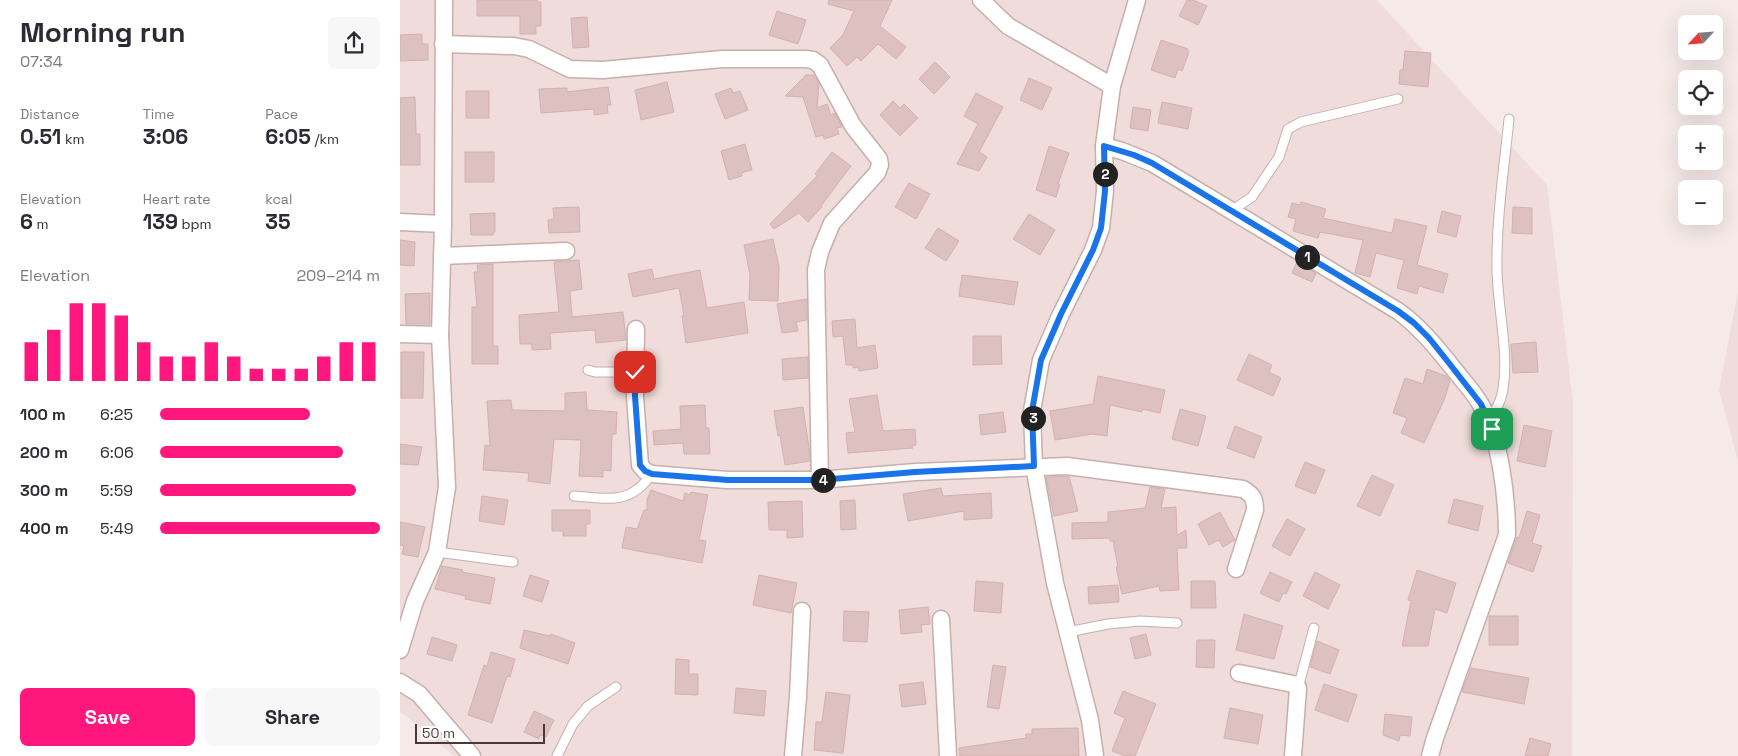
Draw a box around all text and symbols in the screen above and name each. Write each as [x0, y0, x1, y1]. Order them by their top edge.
text: Morning run [20, 14, 185, 50]
north arrow [1678, 15, 1722, 60]
map controls [1678, 15, 1723, 225]
button: share [328, 17, 380, 69]
text: 07:34 [20, 51, 63, 72]
button: locate [1678, 70, 1723, 115]
text: Distance [20, 105, 80, 123]
text: Time [143, 105, 175, 123]
text: Pace [265, 105, 298, 123]
text: 0.51 [20, 123, 61, 150]
text: 3:06 [143, 123, 188, 150]
text: 6:05 [265, 123, 311, 150]
button: + [1678, 125, 1723, 170]
text: km [61, 130, 85, 148]
text: /km [311, 130, 339, 148]
pin: 2 [1092, 162, 1118, 186]
text: 2 [1101, 165, 1110, 183]
button: − [1678, 180, 1723, 225]
text: Elevation [20, 190, 81, 208]
text: Heart rate [143, 190, 211, 208]
text: kcal [265, 190, 292, 208]
text: 6 [20, 208, 33, 235]
text: 139 [143, 208, 178, 235]
text: 35 [265, 208, 291, 235]
text: m [33, 215, 49, 233]
text: bpm [178, 215, 212, 233]
pin: 1 [1294, 244, 1320, 270]
text: 1 [1304, 248, 1311, 266]
text: Elevation [20, 265, 90, 286]
text: 209–214 m [296, 265, 380, 286]
pin [614, 351, 656, 393]
icon: check [621, 358, 649, 386]
text: 100 m [20, 404, 66, 425]
text: 6:25 [100, 404, 133, 425]
pin: 3 [1020, 406, 1046, 430]
pin [1471, 408, 1513, 450]
text: 3 [1029, 409, 1038, 427]
icon: arrive [1478, 415, 1506, 443]
text: 200 m [20, 442, 68, 463]
text: 6:06 [100, 442, 134, 463]
pin: 4 [810, 468, 836, 492]
text: 4 [819, 471, 828, 489]
text: 300 m [20, 480, 68, 501]
text: 5:59 [100, 480, 133, 501]
text: 400 m [20, 518, 69, 539]
text: 5:49 [100, 518, 133, 539]
button: Save [20, 688, 195, 746]
button: Share [205, 688, 380, 746]
scale bar [415, 721, 545, 744]
text: 50 m [422, 724, 455, 742]

